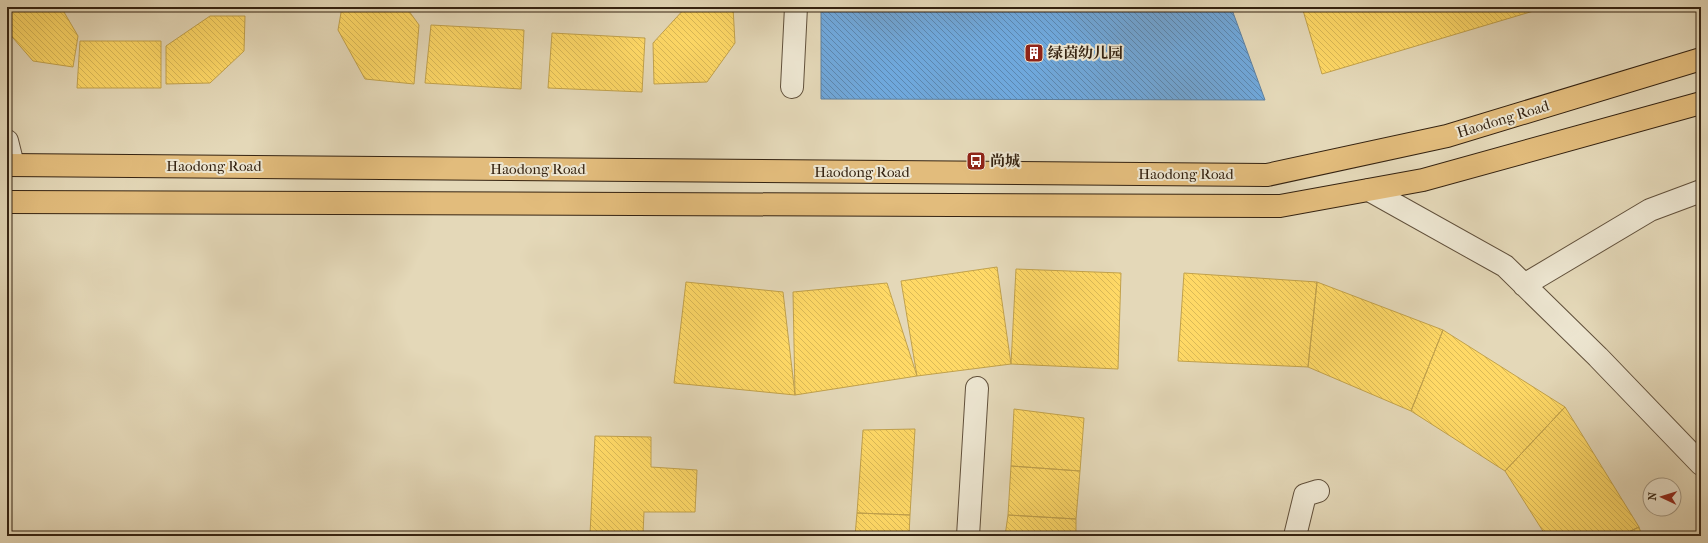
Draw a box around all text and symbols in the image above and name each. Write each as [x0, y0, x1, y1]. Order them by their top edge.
building icon: 绿茵幼儿园 [1023, 42, 1045, 64]
place label: 绿茵幼儿园 [1048, 44, 1123, 62]
street label: Haodong Road [1455, 96, 1552, 142]
bus stop icon: 尚城 [965, 150, 987, 172]
place label: 尚城 [990, 152, 1020, 170]
street label: Haodong Road [166, 157, 263, 175]
street label: Haodong Road [490, 160, 587, 178]
street label: Haodong Road [814, 163, 911, 181]
street label: Haodong Road [1138, 165, 1235, 183]
north arrow [1642, 477, 1682, 517]
text: N [1646, 491, 1659, 501]

